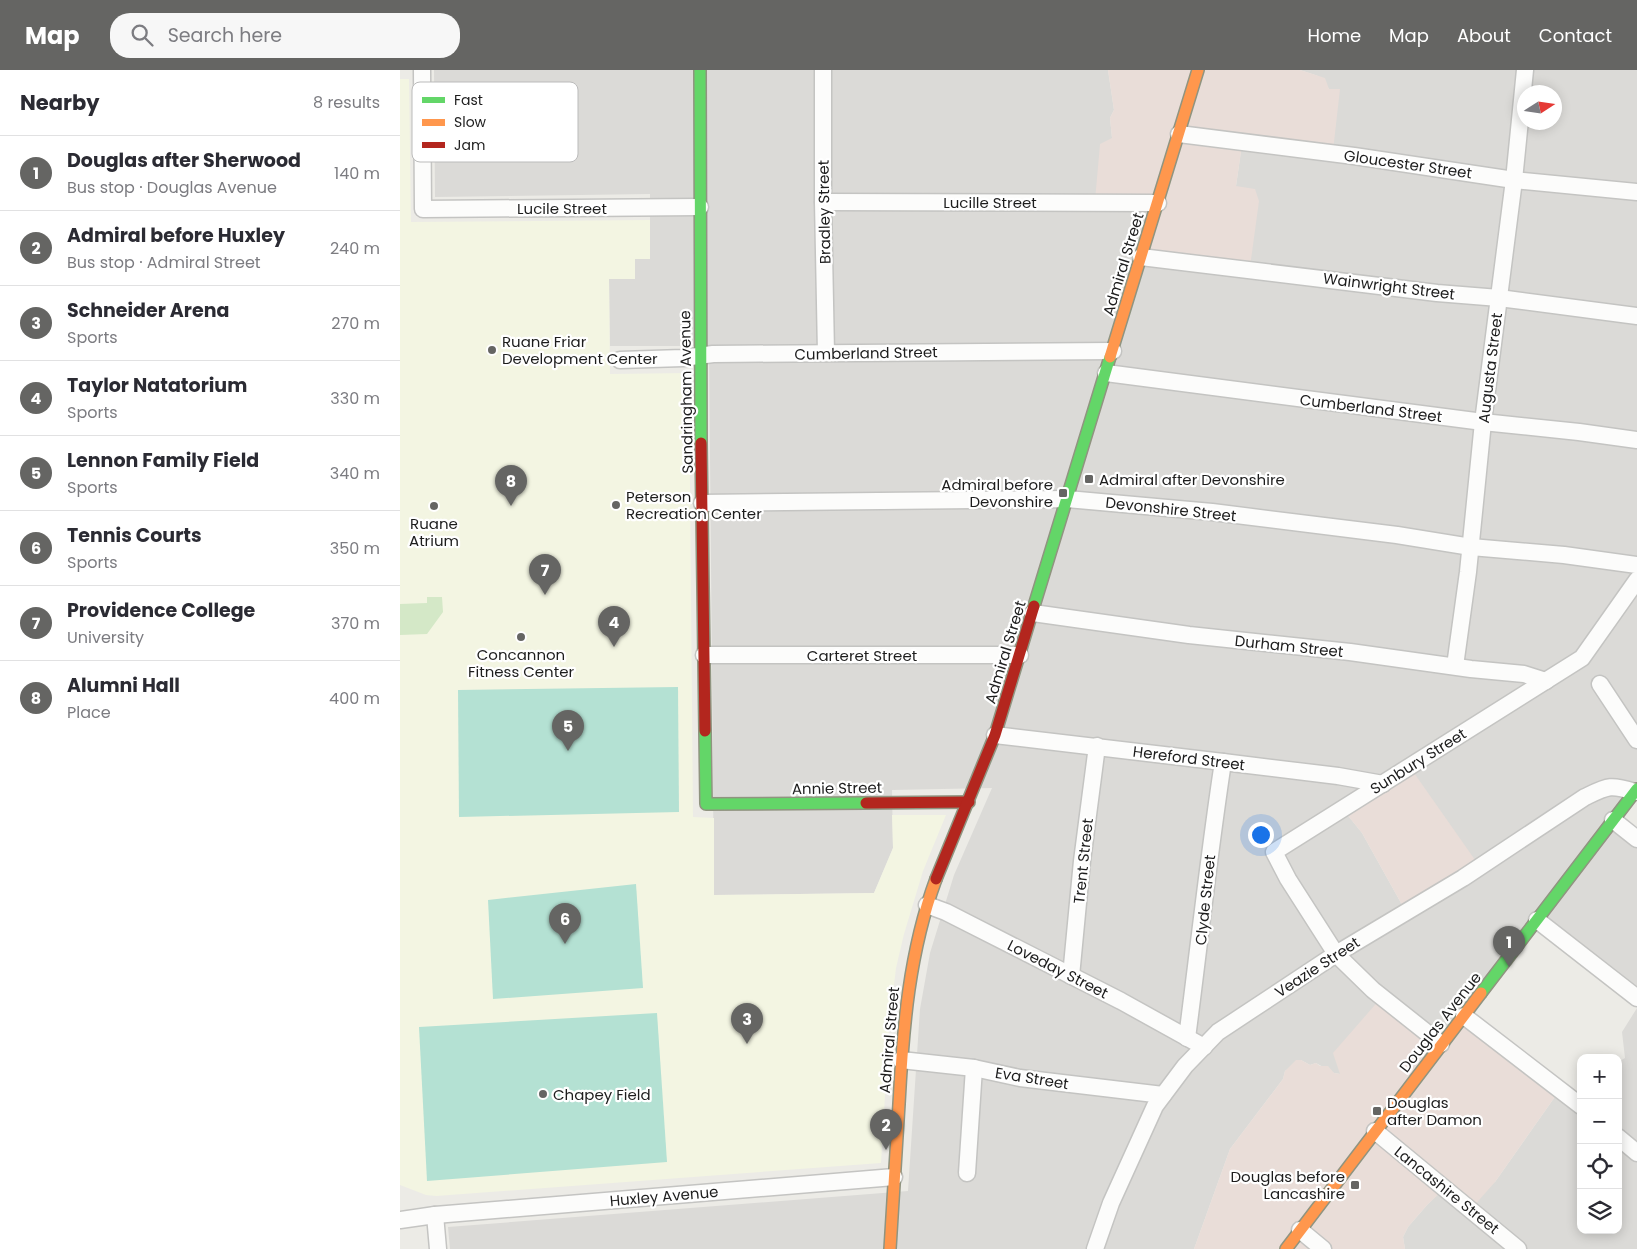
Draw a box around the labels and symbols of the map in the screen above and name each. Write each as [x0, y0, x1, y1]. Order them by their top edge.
legend [412, 82, 578, 162]
north arrow [1517, 85, 1562, 130]
text: Fast [454, 90, 483, 110]
text: Slow [454, 112, 487, 132]
text: Jam [454, 135, 485, 155]
street label: Gloucester Street [1343, 145, 1473, 183]
street label: Bradley Street [813, 160, 835, 264]
street label: Lucille Street [943, 192, 1037, 213]
street label: Lucile Street [517, 198, 607, 219]
street label: Admiral Street [1097, 210, 1149, 318]
street label: Wainwright Street [1322, 267, 1456, 305]
street label: Sandringham Avenue [674, 310, 698, 474]
street label: Augusta Street [1473, 312, 1507, 424]
place label: Ruane Friar Development Center [502, 331, 658, 369]
street label: Cumberland Street [794, 341, 938, 365]
marker: Ruane Friar Development Center [486, 344, 498, 356]
street label: Cumberland Street [1299, 389, 1443, 427]
pin: 8 [495, 465, 527, 506]
place label: Admiral after Devonshire [1099, 469, 1285, 490]
marker: Admiral after Devonshire [1083, 473, 1095, 485]
place label: Admiral before Devonshire [941, 474, 1053, 512]
place label: Peterson Recreation Center [626, 486, 762, 524]
marker: Admiral before Devonshire [1057, 487, 1069, 499]
street label: Devonshire Street [1105, 492, 1237, 526]
marker: Peterson Recreation Center [610, 499, 622, 511]
marker: Ruane Atrium [428, 500, 440, 512]
place label: Ruane Atrium [409, 513, 459, 551]
pin: 7 [529, 554, 561, 595]
street label: Admiral Street [979, 598, 1031, 706]
pin: 4 [598, 606, 630, 647]
street label: Durham Street [1234, 630, 1344, 662]
marker: Concannon Fitness Center [515, 631, 527, 643]
place label: Concannon Fitness Center [468, 644, 574, 682]
street label: Carteret Street [807, 645, 917, 666]
pin: 5 [552, 710, 584, 751]
street label: Sunbury Street [1366, 723, 1470, 799]
street label: Hereford Street [1132, 741, 1246, 775]
street label: Annie Street [792, 777, 882, 799]
street label: Trent Street [1068, 817, 1098, 905]
your location [1248, 822, 1274, 848]
street label: Clyde Street [1190, 854, 1220, 946]
pin: 6 [549, 903, 581, 944]
pin: 1 [1493, 926, 1525, 967]
street label: Veazie Street [1270, 932, 1364, 1002]
street label: Loveday Street [1004, 935, 1112, 1003]
street label: Douglas Avenue [1394, 967, 1486, 1077]
street label: Admiral Street [874, 986, 904, 1094]
pin: 3 [731, 1003, 763, 1044]
street label: Eva Street [994, 1062, 1070, 1094]
place label: Chapey Field [553, 1084, 651, 1105]
marker: Chapey Field [537, 1088, 549, 1100]
place label: Douglas after Damon [1387, 1092, 1482, 1130]
marker: Douglas after Damon [1371, 1105, 1383, 1117]
pin: 2 [870, 1109, 902, 1150]
street label: Lancashire Street [1390, 1141, 1504, 1239]
place label: Douglas before Lancashire [1231, 1166, 1345, 1204]
marker: Douglas before Lancashire [1349, 1179, 1361, 1191]
street label: Huxley Avenue [609, 1181, 719, 1211]

